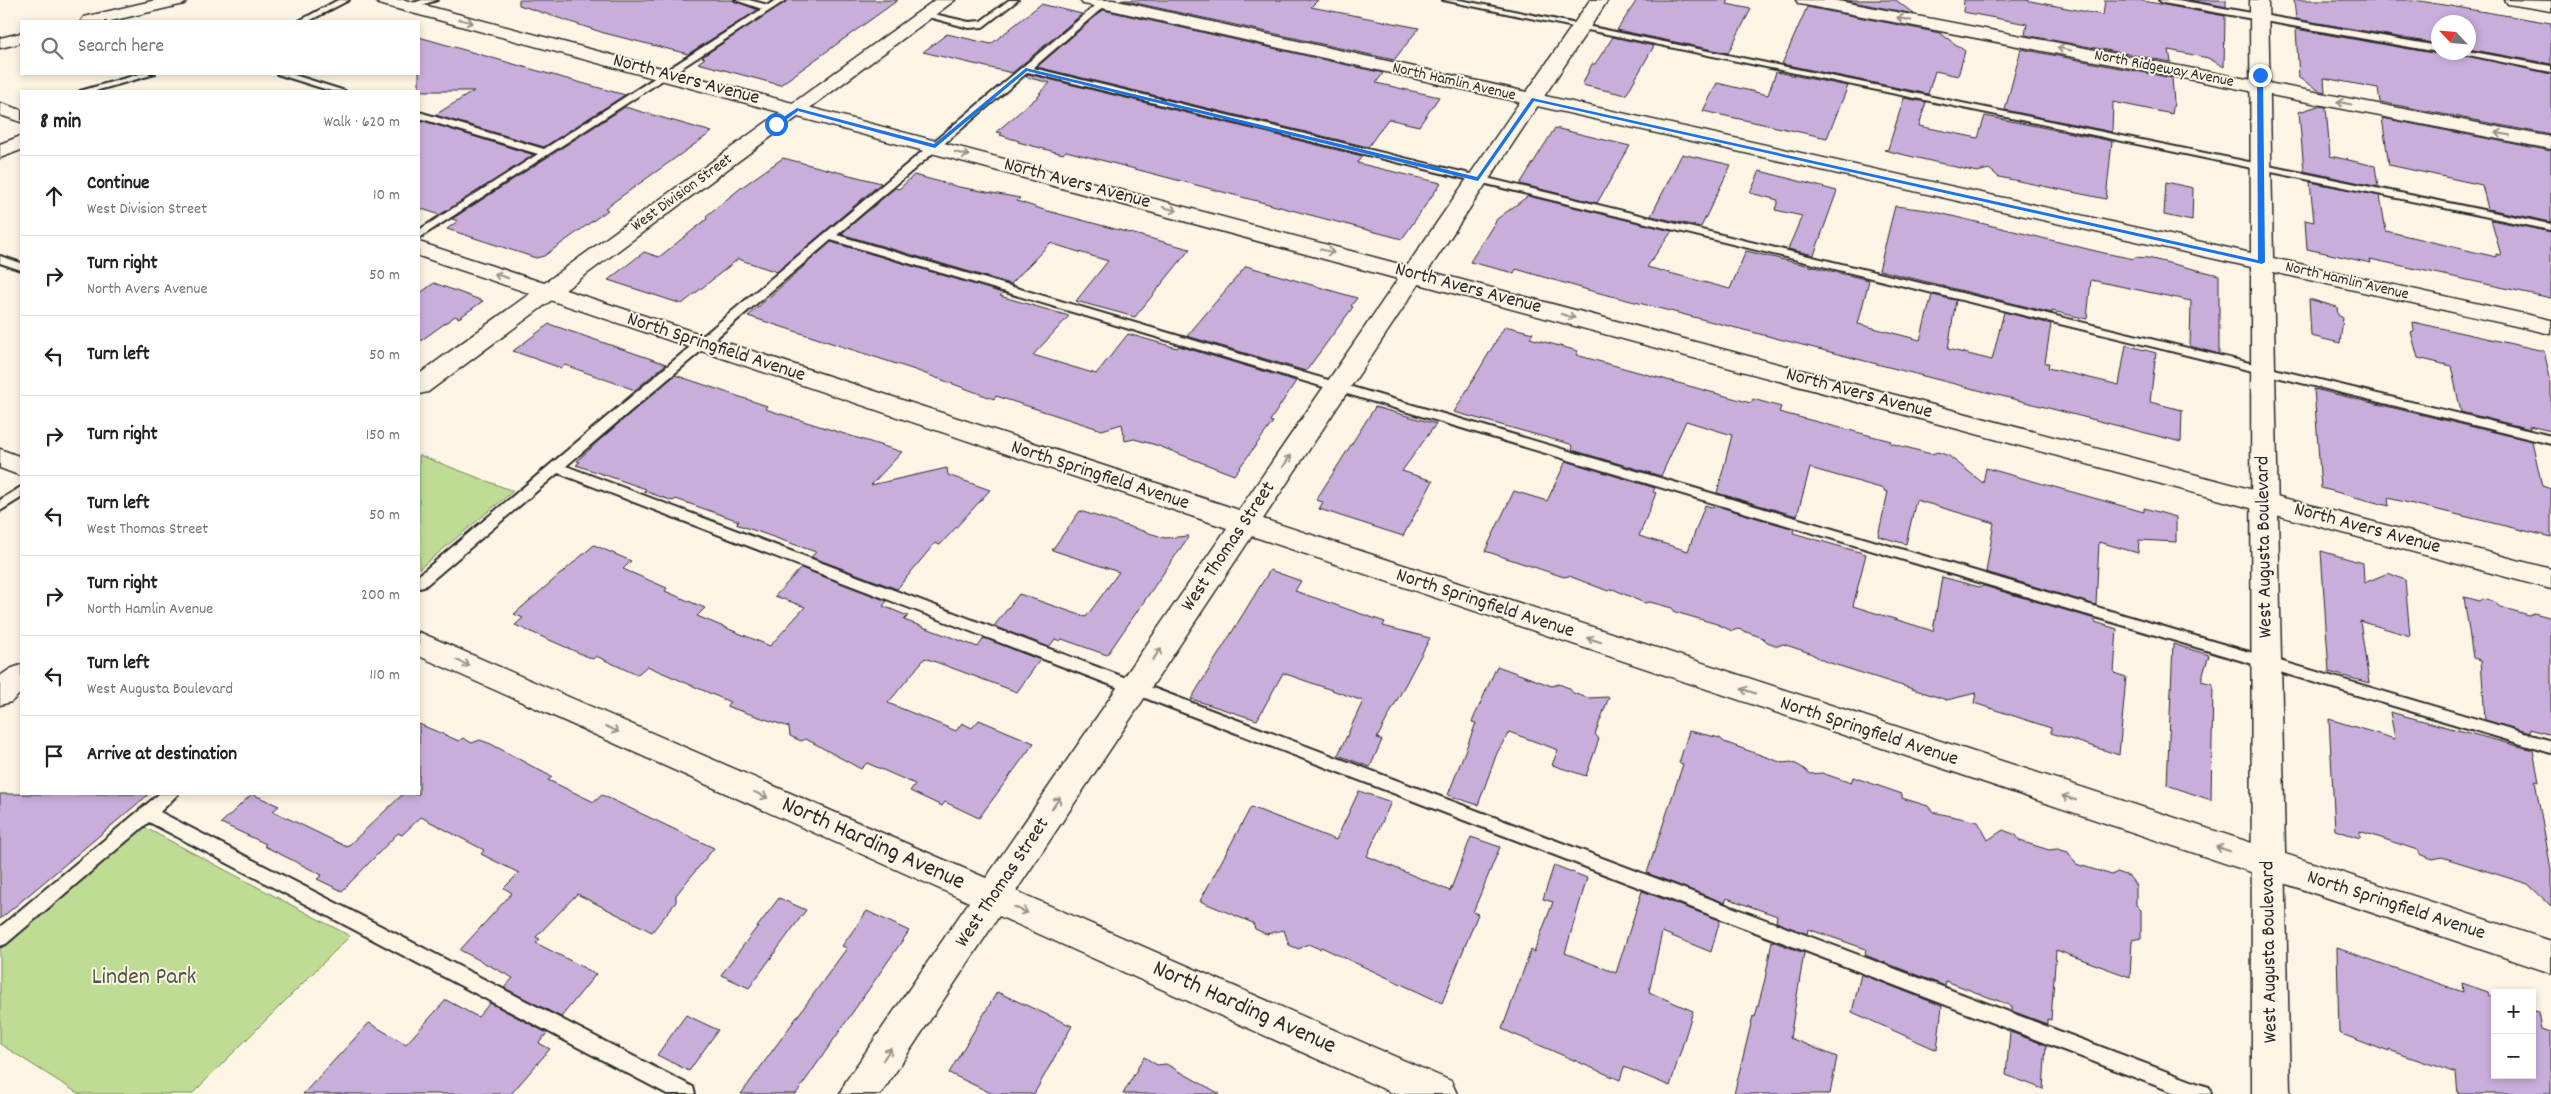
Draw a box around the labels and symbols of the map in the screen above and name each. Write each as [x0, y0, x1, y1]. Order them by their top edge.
one-way arrow [1896, 13, 1912, 23]
north arrow [2431, 15, 2476, 60]
one-way arrow [457, 17, 473, 27]
one-way arrow [2056, 44, 2072, 54]
street label: North Ridgeway Avenue [2092, 44, 2236, 94]
street label: North Avers Avenue [610, 47, 763, 113]
street label: North Hamlin Avenue [1390, 57, 1518, 107]
route end [2249, 64, 2272, 87]
one-way arrow [2336, 98, 2352, 107]
route start [765, 113, 788, 136]
one-way arrow [2496, 128, 2512, 138]
street label: West Division Street [627, 148, 737, 238]
one-way arrow [954, 149, 970, 159]
street label: North Avers Avenue [1001, 151, 1154, 217]
one-way arrow [1161, 205, 1177, 214]
one-way arrow [1318, 247, 1334, 256]
street label: North Avers Avenue [1392, 256, 1545, 322]
street label: North Hamlin Avenue [2283, 256, 2411, 306]
one-way arrow [494, 271, 510, 281]
street label: North Springfield Avenue [623, 306, 809, 390]
one-way arrow [1560, 311, 1576, 321]
street label: North Avers Avenue [1783, 361, 1936, 427]
street label: North Springfield Avenue [1007, 434, 1193, 518]
one-way arrow [1282, 455, 1292, 469]
street label: West Augusta Boulevard [2249, 456, 2281, 638]
street label: West Thomas Street [1175, 476, 1283, 618]
street label: North Avers Avenue [2291, 496, 2444, 562]
street label: North Springfield Avenue [1392, 562, 1578, 646]
one-way arrow [1587, 635, 1602, 644]
one-way arrow [1152, 647, 1162, 661]
one-way arrow [455, 659, 470, 669]
one-way arrow [1741, 686, 1757, 696]
street label: North Springfield Avenue [1776, 690, 1962, 774]
one-way arrow [604, 724, 619, 734]
street label: North Harding Avenue [776, 788, 970, 900]
one-way arrow [753, 790, 768, 800]
one-way arrow [2061, 793, 2077, 802]
one-way arrow [1051, 796, 1061, 810]
street label: West Thomas Street [949, 812, 1057, 954]
one-way arrow [2215, 844, 2231, 854]
street label: West Augusta Boulevard [2254, 861, 2286, 1043]
street label: North Springfield Avenue [2303, 864, 2489, 948]
one-way arrow [1013, 905, 1028, 915]
street label: North Harding Avenue [1147, 952, 1341, 1064]
park label: Linden Park [92, 961, 196, 995]
one-way arrow [882, 1047, 892, 1061]

